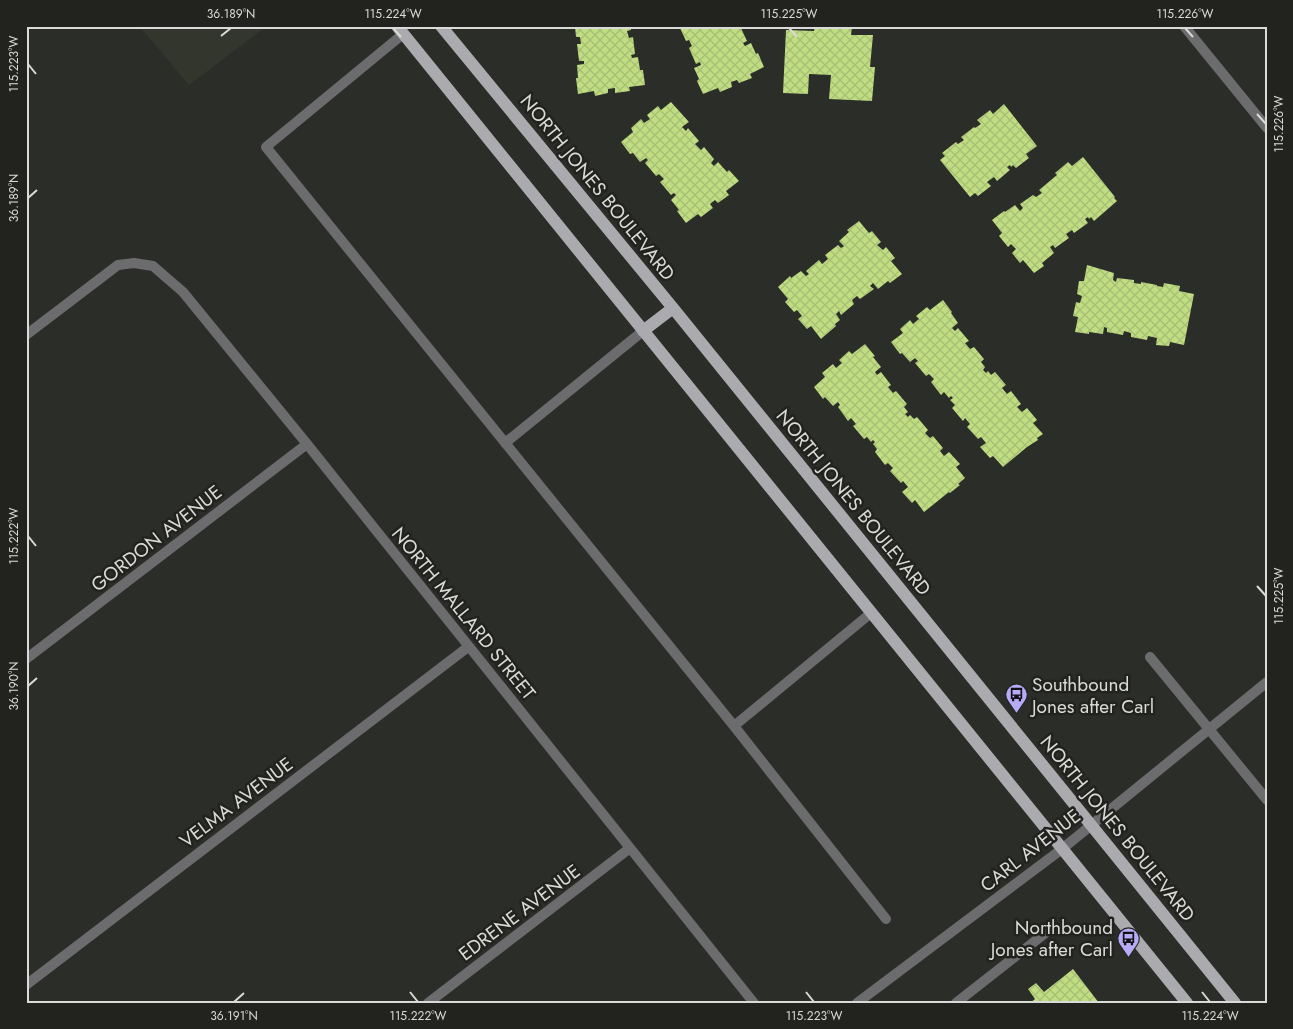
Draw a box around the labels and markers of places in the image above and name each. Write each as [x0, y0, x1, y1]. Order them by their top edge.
place label: Southbound Jones after Carl [1029, 671, 1154, 720]
bus stop icon: Southbound Jones after Carl [1004, 683, 1028, 714]
place label: Northbound Jones after Carl [988, 914, 1113, 963]
bus stop icon: Northbound Jones after Carl [1117, 926, 1141, 957]

